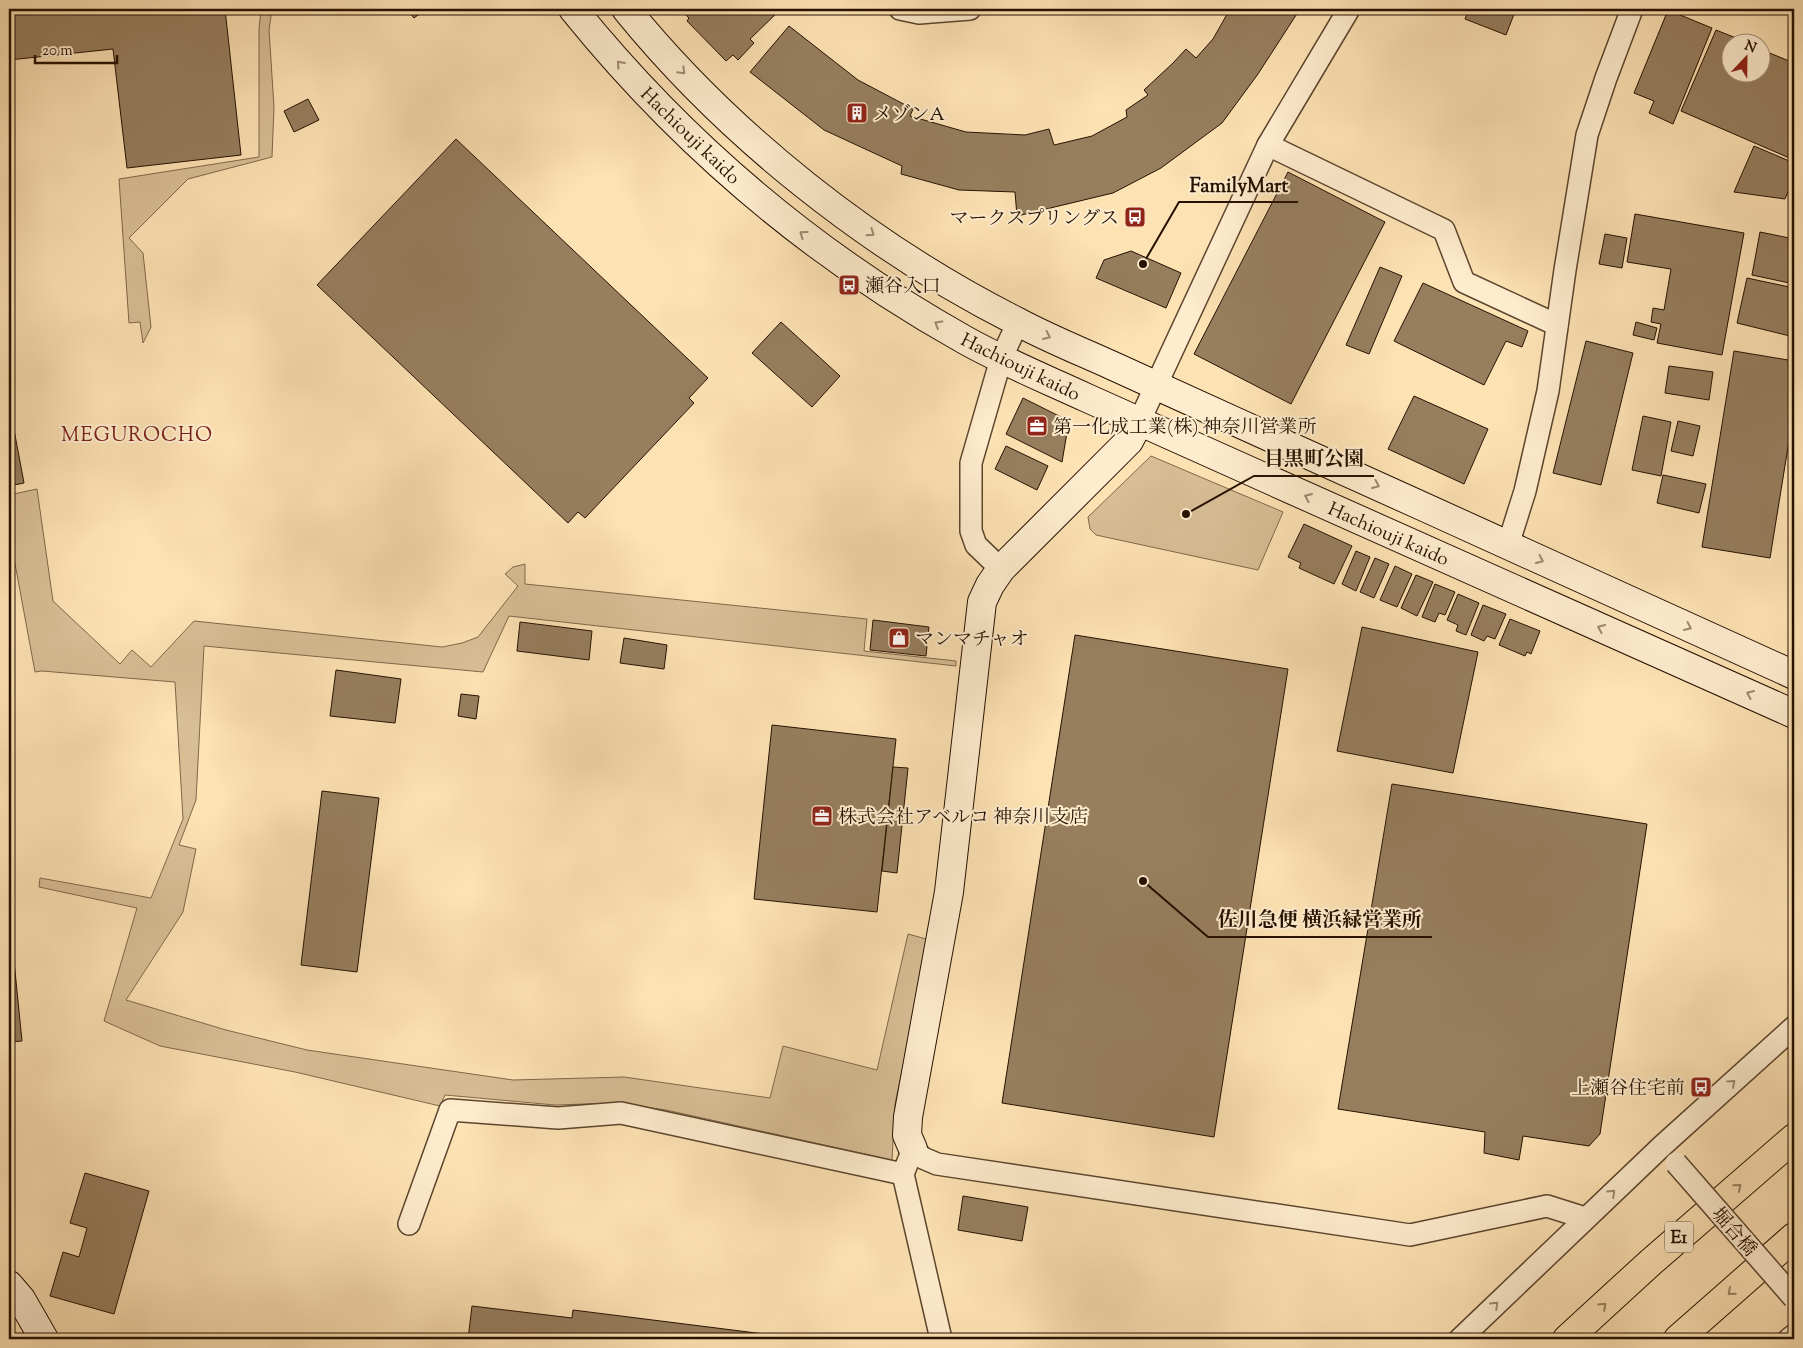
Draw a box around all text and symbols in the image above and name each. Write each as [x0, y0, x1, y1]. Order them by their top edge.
scale bar [35, 32, 118, 64]
north arrow [1720, 32, 1770, 82]
text: N [1741, 36, 1759, 59]
text: 20 m [42, 41, 73, 62]
one-way arrow [617, 61, 626, 70]
one-way arrow [676, 65, 685, 74]
street label: Hachiouji kaido [633, 82, 745, 192]
building icon: メゾンA [845, 101, 869, 125]
place label: メゾンA [873, 102, 945, 129]
callout: FamilyMart [1179, 167, 1298, 202]
text: FamilyMart [1190, 173, 1289, 202]
bus stop icon: マークスプリングス [1123, 205, 1147, 229]
place label: マークスプリングス [950, 206, 1119, 233]
one-way arrow [865, 227, 875, 236]
one-way arrow [800, 232, 809, 240]
bus stop icon: 瀬谷入口 [837, 273, 861, 297]
place label: 瀬谷入口 [865, 274, 941, 301]
one-way arrow [935, 320, 944, 330]
street label: Hachiouji kaido [956, 328, 1084, 409]
one-way arrow [1042, 329, 1051, 340]
office icon: 第一化成工業(株) 神奈川営業所 [1025, 414, 1049, 438]
place label: 第一化成工業(株) 神奈川営業所 [1053, 415, 1316, 442]
district label: MEGUROCHO [61, 422, 213, 451]
callout: 目黒町公園 [1254, 441, 1374, 476]
text: 目黒町公園 [1264, 446, 1364, 475]
one-way arrow [1371, 479, 1380, 490]
one-way arrow [1304, 492, 1313, 503]
street label: Hachiouji kaido [1323, 497, 1453, 574]
one-way arrow [1535, 553, 1544, 564]
one-way arrow [1683, 620, 1692, 631]
one-way arrow [1597, 624, 1606, 634]
shop icon: マンマチャオ [887, 626, 911, 650]
place label: マンマチャオ [915, 627, 1028, 654]
one-way arrow [1746, 690, 1755, 700]
office icon: 株式会社アベルコ 神奈川支店 [810, 804, 834, 828]
place label: 株式会社アベルコ 神奈川支店 [838, 805, 1088, 832]
callout: 佐川急便 横浜緑営業所 [1208, 902, 1432, 937]
text: 佐川急便 横浜緑営業所 [1218, 907, 1422, 936]
bus stop icon: 上瀬谷住宅前 [1689, 1075, 1713, 1099]
place label: 上瀬谷住宅前 [1571, 1076, 1685, 1103]
one-way arrow [1726, 1080, 1735, 1089]
one-way arrow [1732, 1184, 1741, 1193]
one-way arrow [1607, 1190, 1616, 1199]
street label: 堀合橋 [1704, 1202, 1762, 1263]
road number: E1 [1665, 1222, 1693, 1252]
one-way arrow [1728, 1286, 1737, 1294]
one-way arrow [1489, 1302, 1498, 1311]
one-way arrow [1597, 1303, 1606, 1312]

